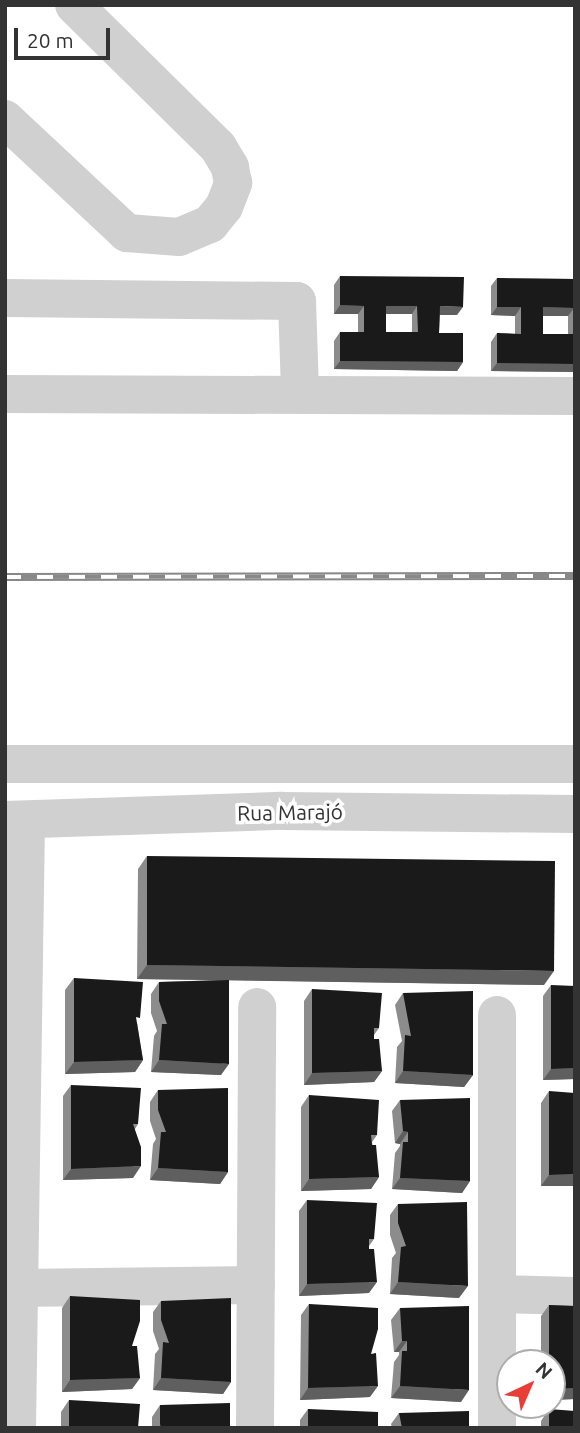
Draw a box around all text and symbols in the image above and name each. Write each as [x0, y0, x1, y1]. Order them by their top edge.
scale bar [18, 14, 114, 58]
text: 20 m [27, 28, 74, 52]
street label: Rua Marajó [237, 798, 343, 826]
north arrow [496, 1349, 566, 1419]
text: N [531, 1357, 557, 1383]

